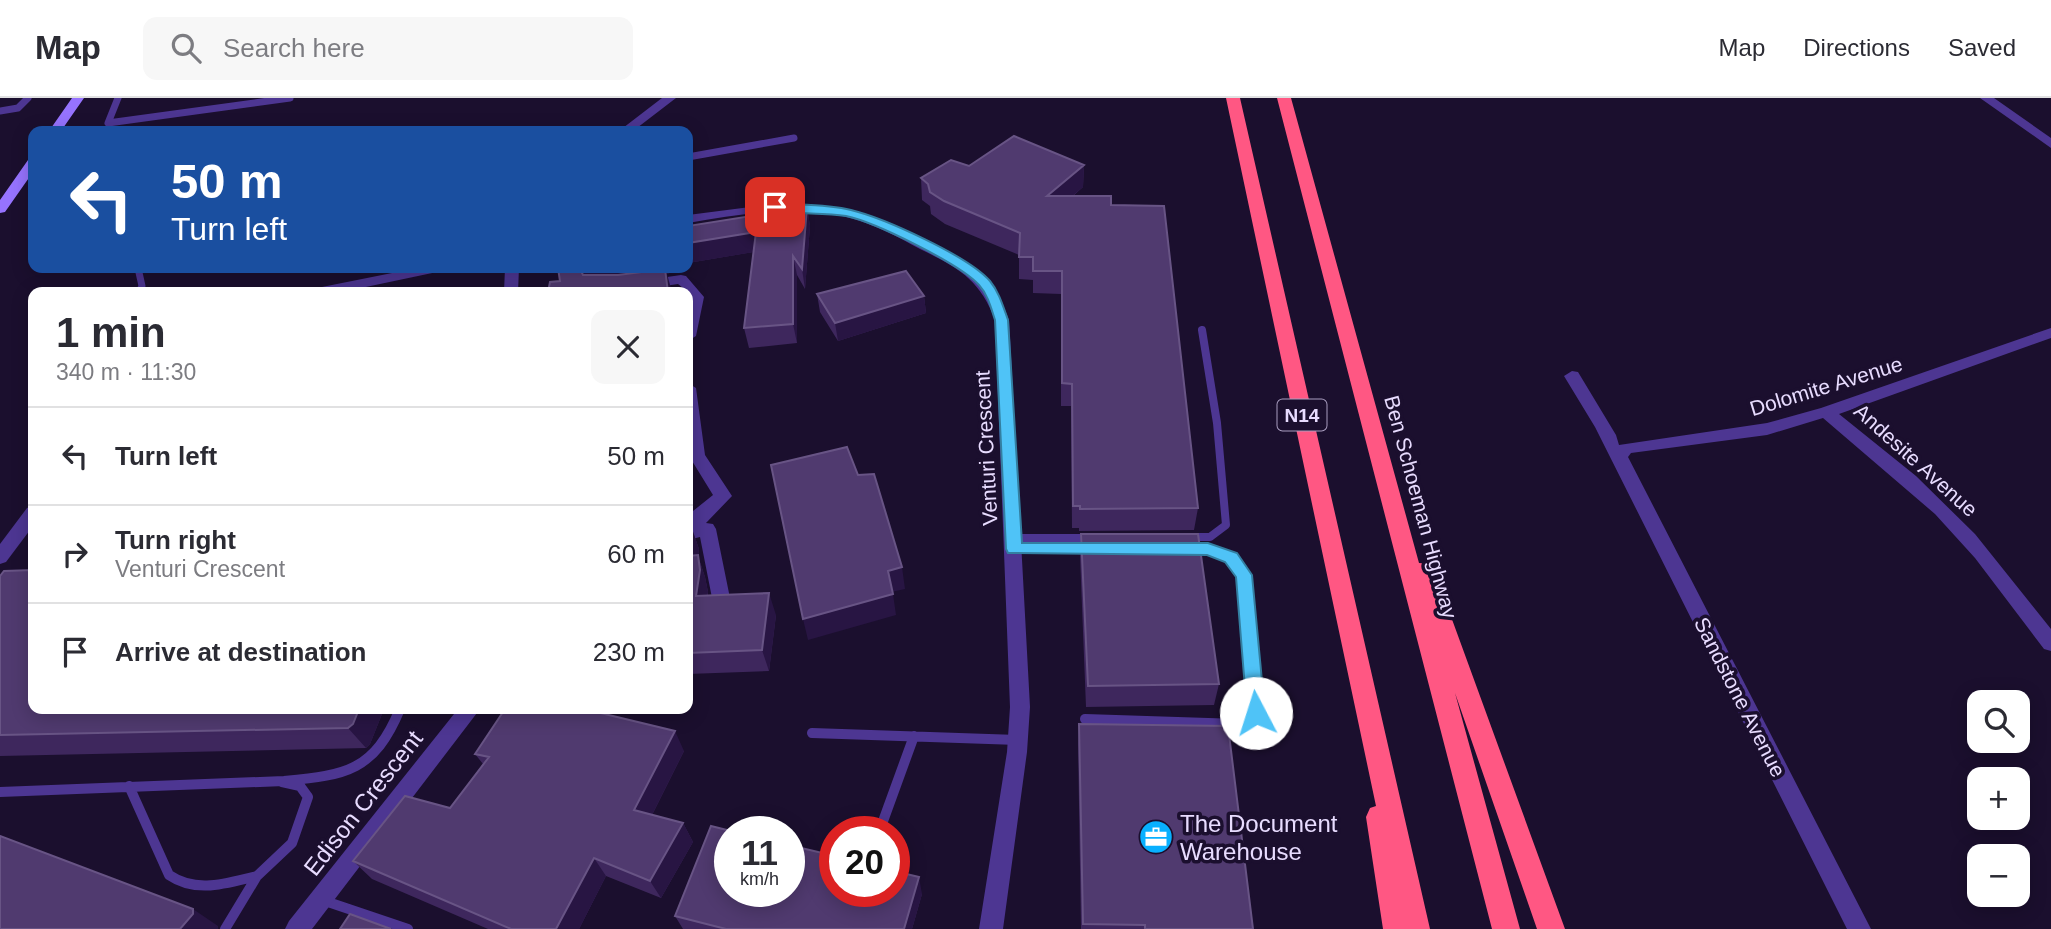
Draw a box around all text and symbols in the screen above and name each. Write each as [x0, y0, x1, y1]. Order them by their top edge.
search box [143, 17, 633, 80]
text: Map [35, 29, 101, 66]
icon: search [167, 29, 205, 67]
text: Search here [223, 33, 365, 63]
text: Map [1719, 34, 1765, 61]
text: Directions [1803, 34, 1910, 61]
text: Saved [1948, 34, 2016, 61]
icon: left [56, 154, 147, 245]
text: 50 m [171, 154, 283, 208]
pin [745, 177, 805, 237]
icon: arrive [756, 188, 794, 226]
text: Turn left [171, 211, 287, 247]
text: 1 min [56, 309, 166, 356]
button: close [591, 310, 665, 384]
street label: Dolomite Avenue [1747, 352, 1905, 420]
text: 340 m · 11:30 [56, 359, 196, 385]
street label: Venturi Crescent [970, 370, 1002, 526]
street label: Ben Schoeman Highway [1380, 393, 1462, 622]
street label: Andesite Avenue [1850, 399, 1982, 521]
road number: N14 [1278, 400, 1326, 430]
icon: left [56, 437, 94, 475]
text: Turn left [115, 441, 217, 471]
text: 50 m [607, 441, 665, 471]
text: Turn right [115, 525, 236, 555]
icon: right [56, 535, 94, 573]
text: 60 m [607, 539, 665, 569]
text: Venturi Crescent [115, 556, 285, 582]
street label: Sandstone Avenue [1690, 613, 1790, 781]
icon: arrive [56, 633, 94, 671]
text: Arrive at destination [115, 637, 366, 667]
text: 230 m [593, 637, 665, 667]
position arrow [1219, 676, 1293, 750]
map controls [1967, 690, 2030, 907]
button: search [1967, 690, 2030, 753]
street label: Edison Crescent [298, 725, 428, 881]
button: + [1967, 767, 2030, 830]
place label: The Document Warehouse [1180, 810, 1338, 865]
speed limit sign: 20 [819, 816, 910, 907]
office icon: The Document Warehouse [1137, 818, 1175, 856]
text: 11 [741, 833, 778, 872]
button: − [1967, 844, 2030, 907]
text: km/h [740, 869, 779, 889]

